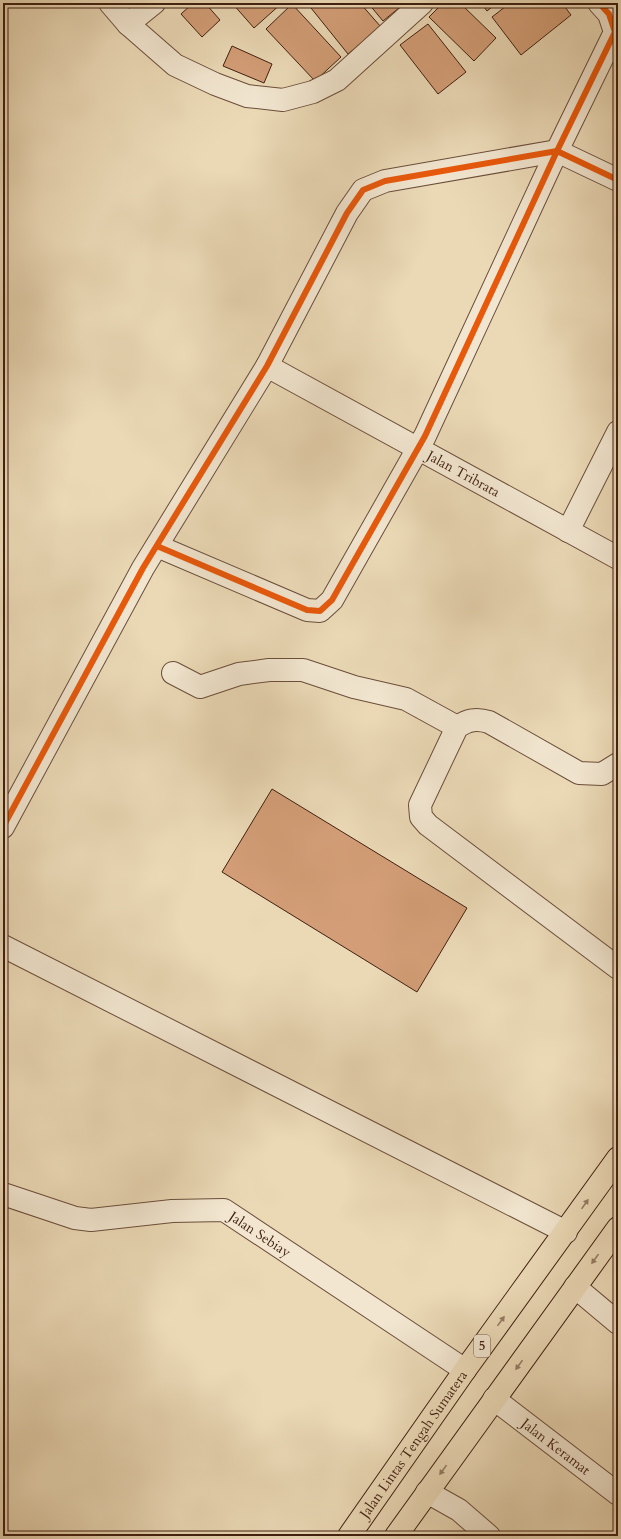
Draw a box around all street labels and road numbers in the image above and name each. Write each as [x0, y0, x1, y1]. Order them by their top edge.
street label: Jalan Tribrata [422, 445, 503, 501]
street label: Jalan Sebiay [224, 1206, 295, 1262]
road number: 5 [474, 1335, 490, 1357]
street label: Jalan Lintas Tengah Sumatera [354, 1367, 471, 1523]
street label: Jalan Keramat [516, 1413, 595, 1479]

